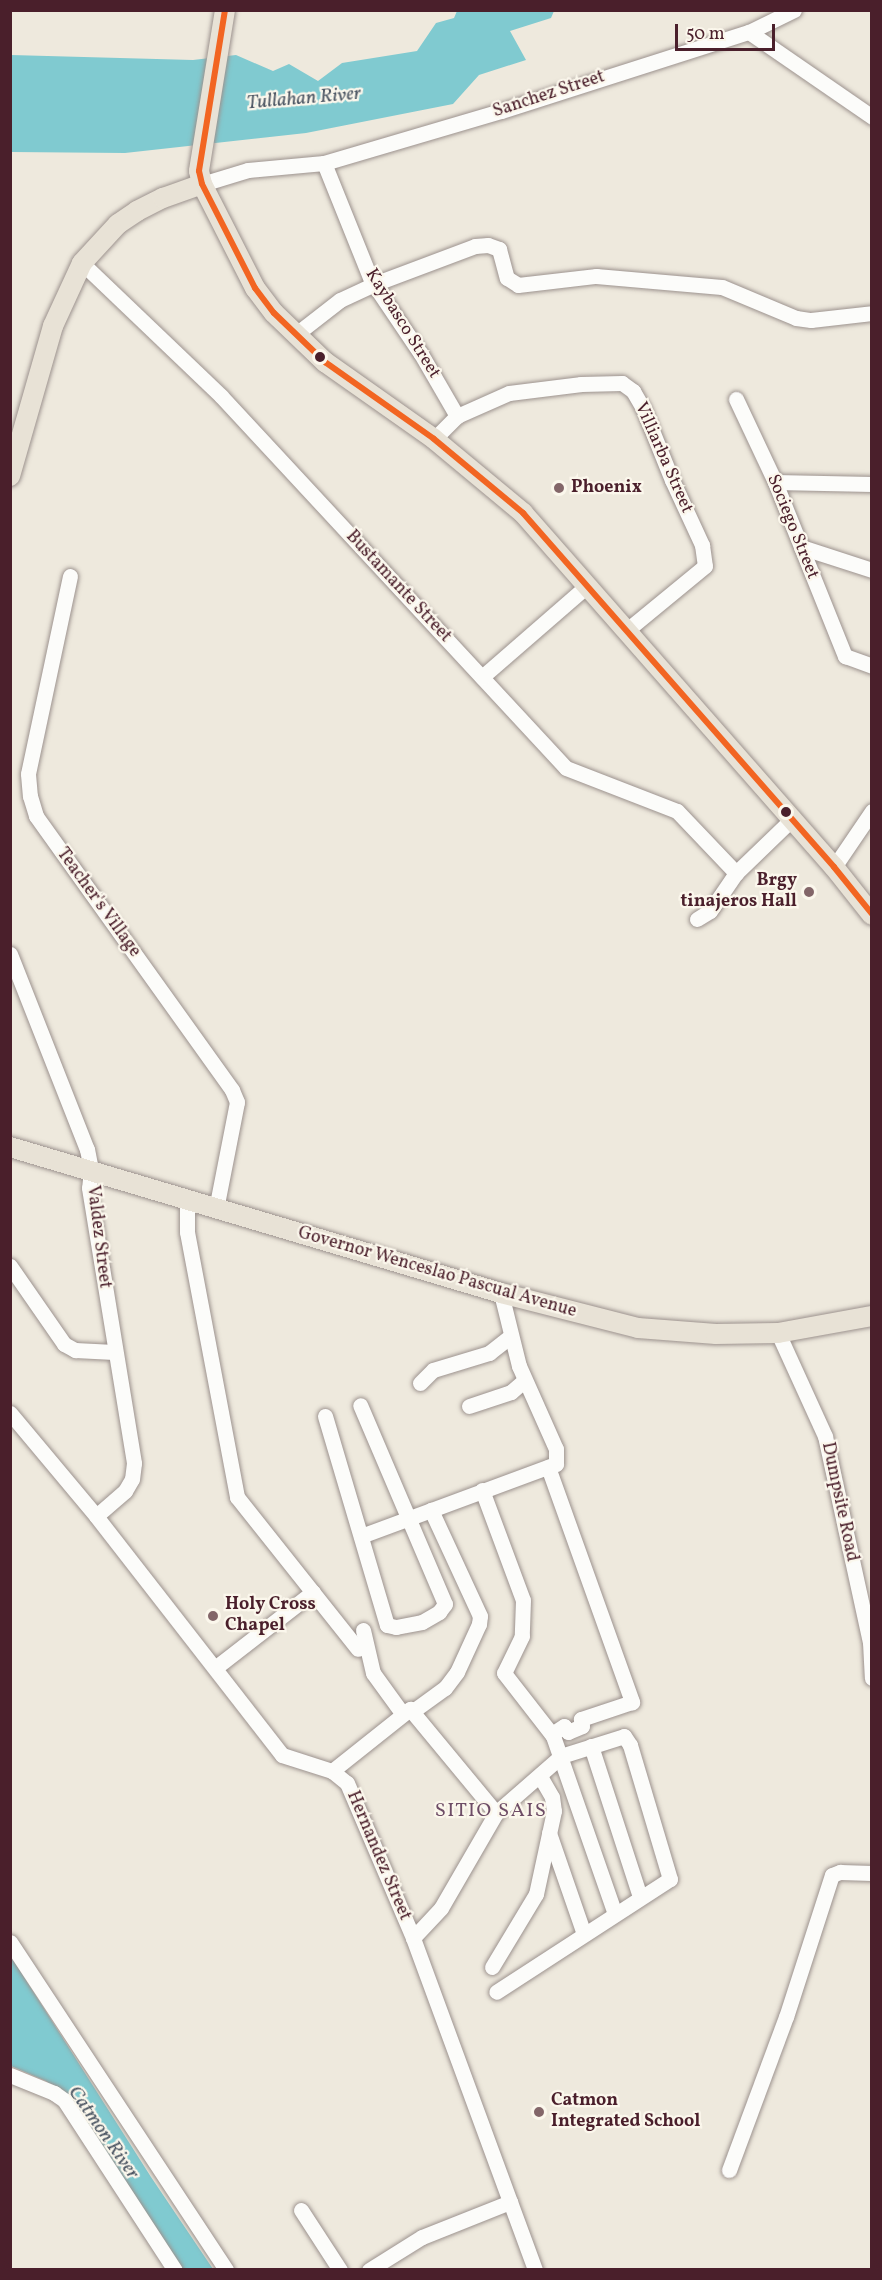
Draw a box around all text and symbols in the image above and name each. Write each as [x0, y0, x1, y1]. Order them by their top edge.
scale bar [678, 12, 778, 50]
text: 50 m [686, 22, 725, 47]
street label: Sanchez Street [490, 67, 608, 123]
water label: Tullahan River [246, 82, 362, 116]
street label: Kaybasco Street [360, 265, 444, 383]
unlabelled marker [314, 351, 326, 363]
street label: Villiarba Street [629, 399, 697, 517]
street label: Sociego Street [761, 471, 823, 583]
place label: Phoenix [571, 477, 642, 499]
marker: Phoenix [552, 481, 566, 495]
street label: Bustamante Street [341, 526, 455, 648]
unlabelled marker [780, 806, 792, 818]
street label: Teacher's Village [51, 844, 145, 962]
place label: Brgy tinajeros Hall [681, 871, 797, 914]
marker: Brgy tinajeros Hall [802, 885, 816, 899]
street label: Valdez Street [81, 1184, 115, 1290]
street label: Governor Wenceslao Pascual Avenue [295, 1223, 579, 1323]
street label: Dumpsite Road [816, 1440, 862, 1564]
place label: Holy Cross Chapel [225, 1595, 316, 1638]
marker: Holy Cross Chapel [206, 1609, 220, 1623]
street label: Hernandez Street [341, 1788, 415, 1924]
district label: SITIO SAIS [435, 1799, 547, 1823]
water label: Catmon River [62, 2082, 144, 2184]
place label: Catmon Integrated School [551, 2091, 700, 2134]
marker: Catmon Integrated School [532, 2105, 546, 2119]

